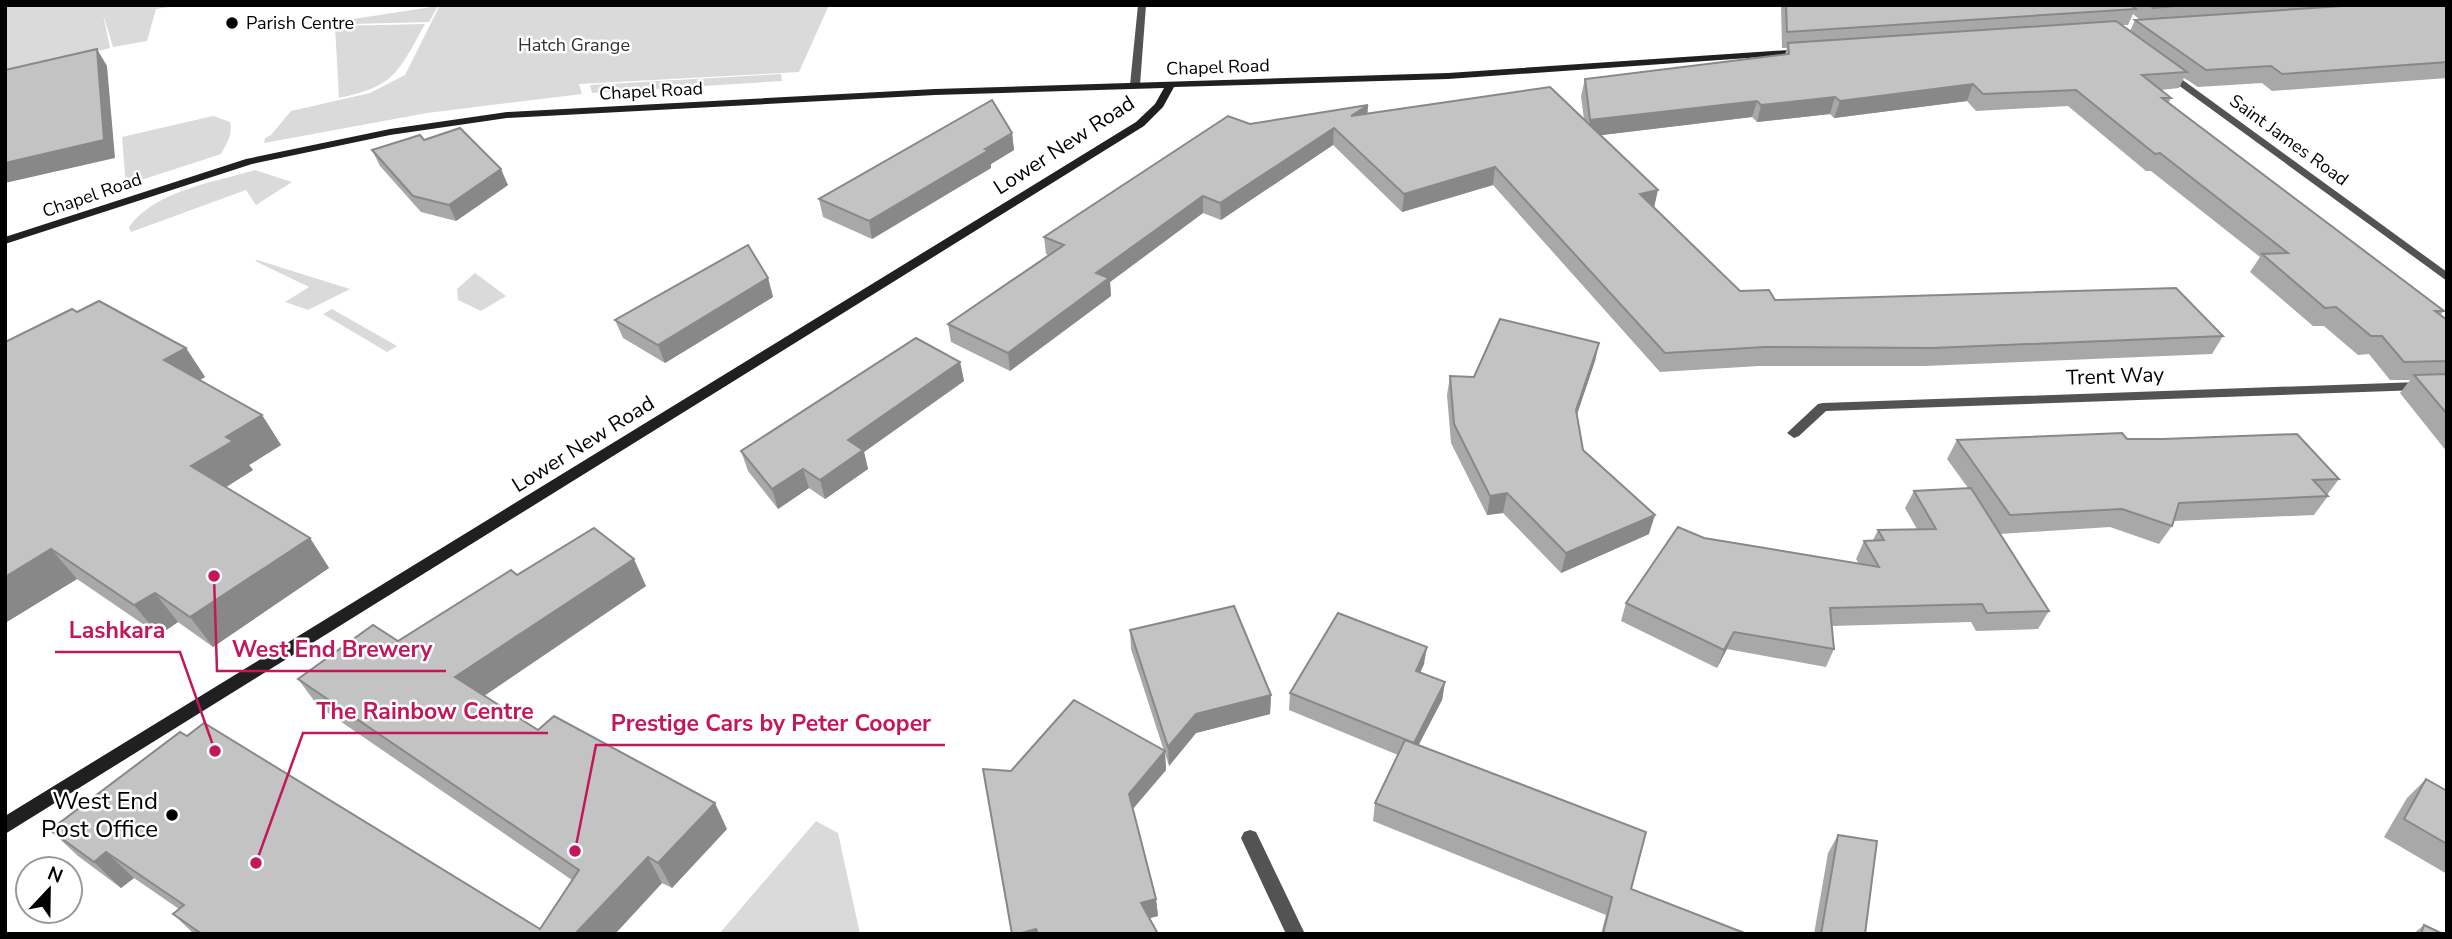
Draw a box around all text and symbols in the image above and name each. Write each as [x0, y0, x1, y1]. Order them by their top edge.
place label: Parish Centre [246, 11, 354, 35]
marker: Parish Centre [224, 15, 240, 31]
park label: Hatch Grange [518, 33, 630, 57]
street label: Chapel Road [1166, 53, 1270, 81]
street label: Chapel Road [599, 76, 703, 106]
street label: Lower New Road [988, 89, 1140, 201]
street label: Saint James Road [2225, 89, 2353, 191]
street label: Chapel Road [39, 167, 145, 223]
street label: Trent Way [2066, 360, 2165, 392]
street label: Lower New Road [506, 389, 660, 499]
callout: Lashkara [55, 608, 180, 652]
text: Lashkara [69, 615, 165, 646]
callout: West End Brewery [217, 627, 446, 671]
text: West End Brewery [232, 634, 433, 665]
callout: The Rainbow Centre [303, 689, 548, 733]
text: The Rainbow Centre [316, 696, 534, 727]
callout: Prestige Cars by Peter Cooper [596, 701, 945, 745]
text: Prestige Cars by Peter Cooper [611, 708, 931, 739]
place label: West End Post Office [41, 785, 158, 845]
marker: West End Post Office [164, 807, 180, 823]
north arrow [14, 855, 84, 925]
text: N [44, 860, 66, 890]

